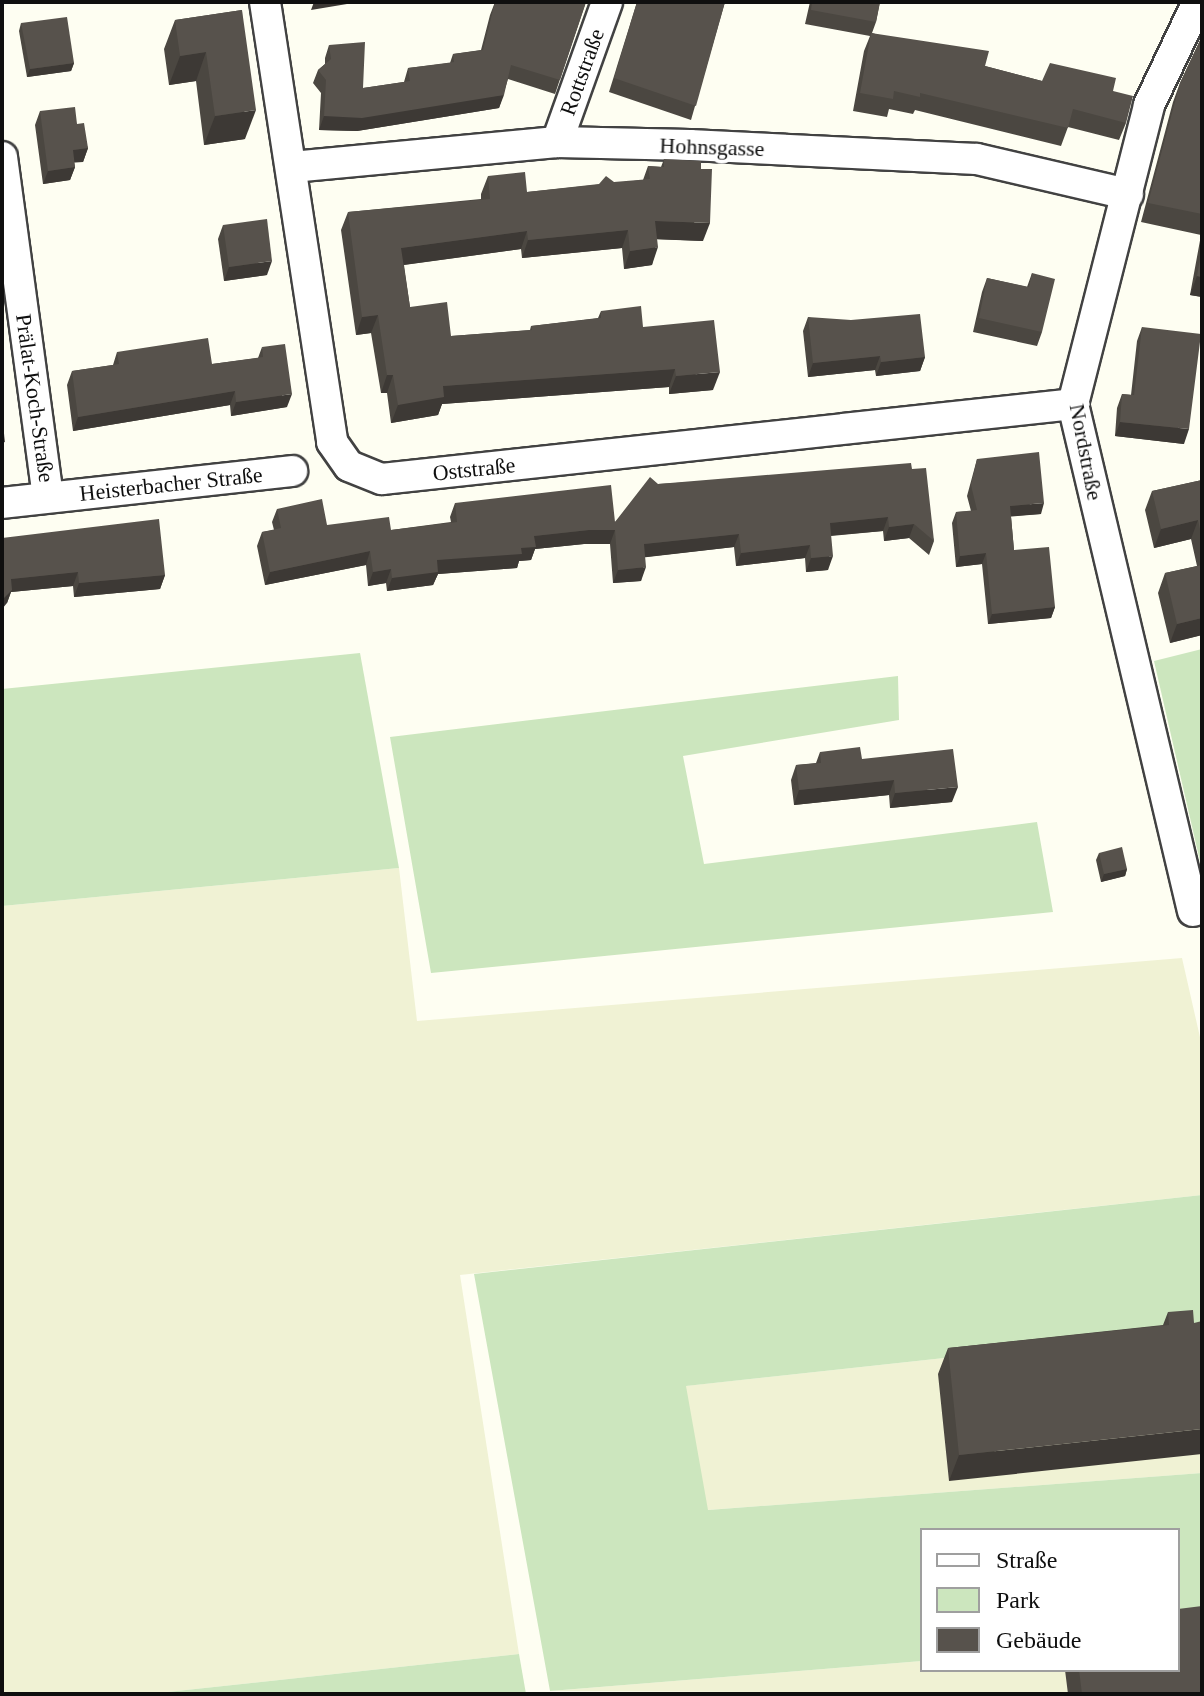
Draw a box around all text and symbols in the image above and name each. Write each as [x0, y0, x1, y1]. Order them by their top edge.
street label: Rottstraße [554, 25, 610, 119]
street label: Hohnsgasse [659, 132, 765, 162]
street label: Prälat-Koch-Straße [10, 312, 60, 484]
street label: Nordstraße [1064, 402, 1108, 502]
street label: Oststraße [431, 452, 517, 486]
street label: Heisterbacher Straße [78, 461, 264, 507]
legend [920, 1528, 1180, 1672]
text: Straße [996, 1547, 1057, 1573]
text: Park [996, 1587, 1040, 1613]
text: Gebäude [996, 1627, 1081, 1653]

